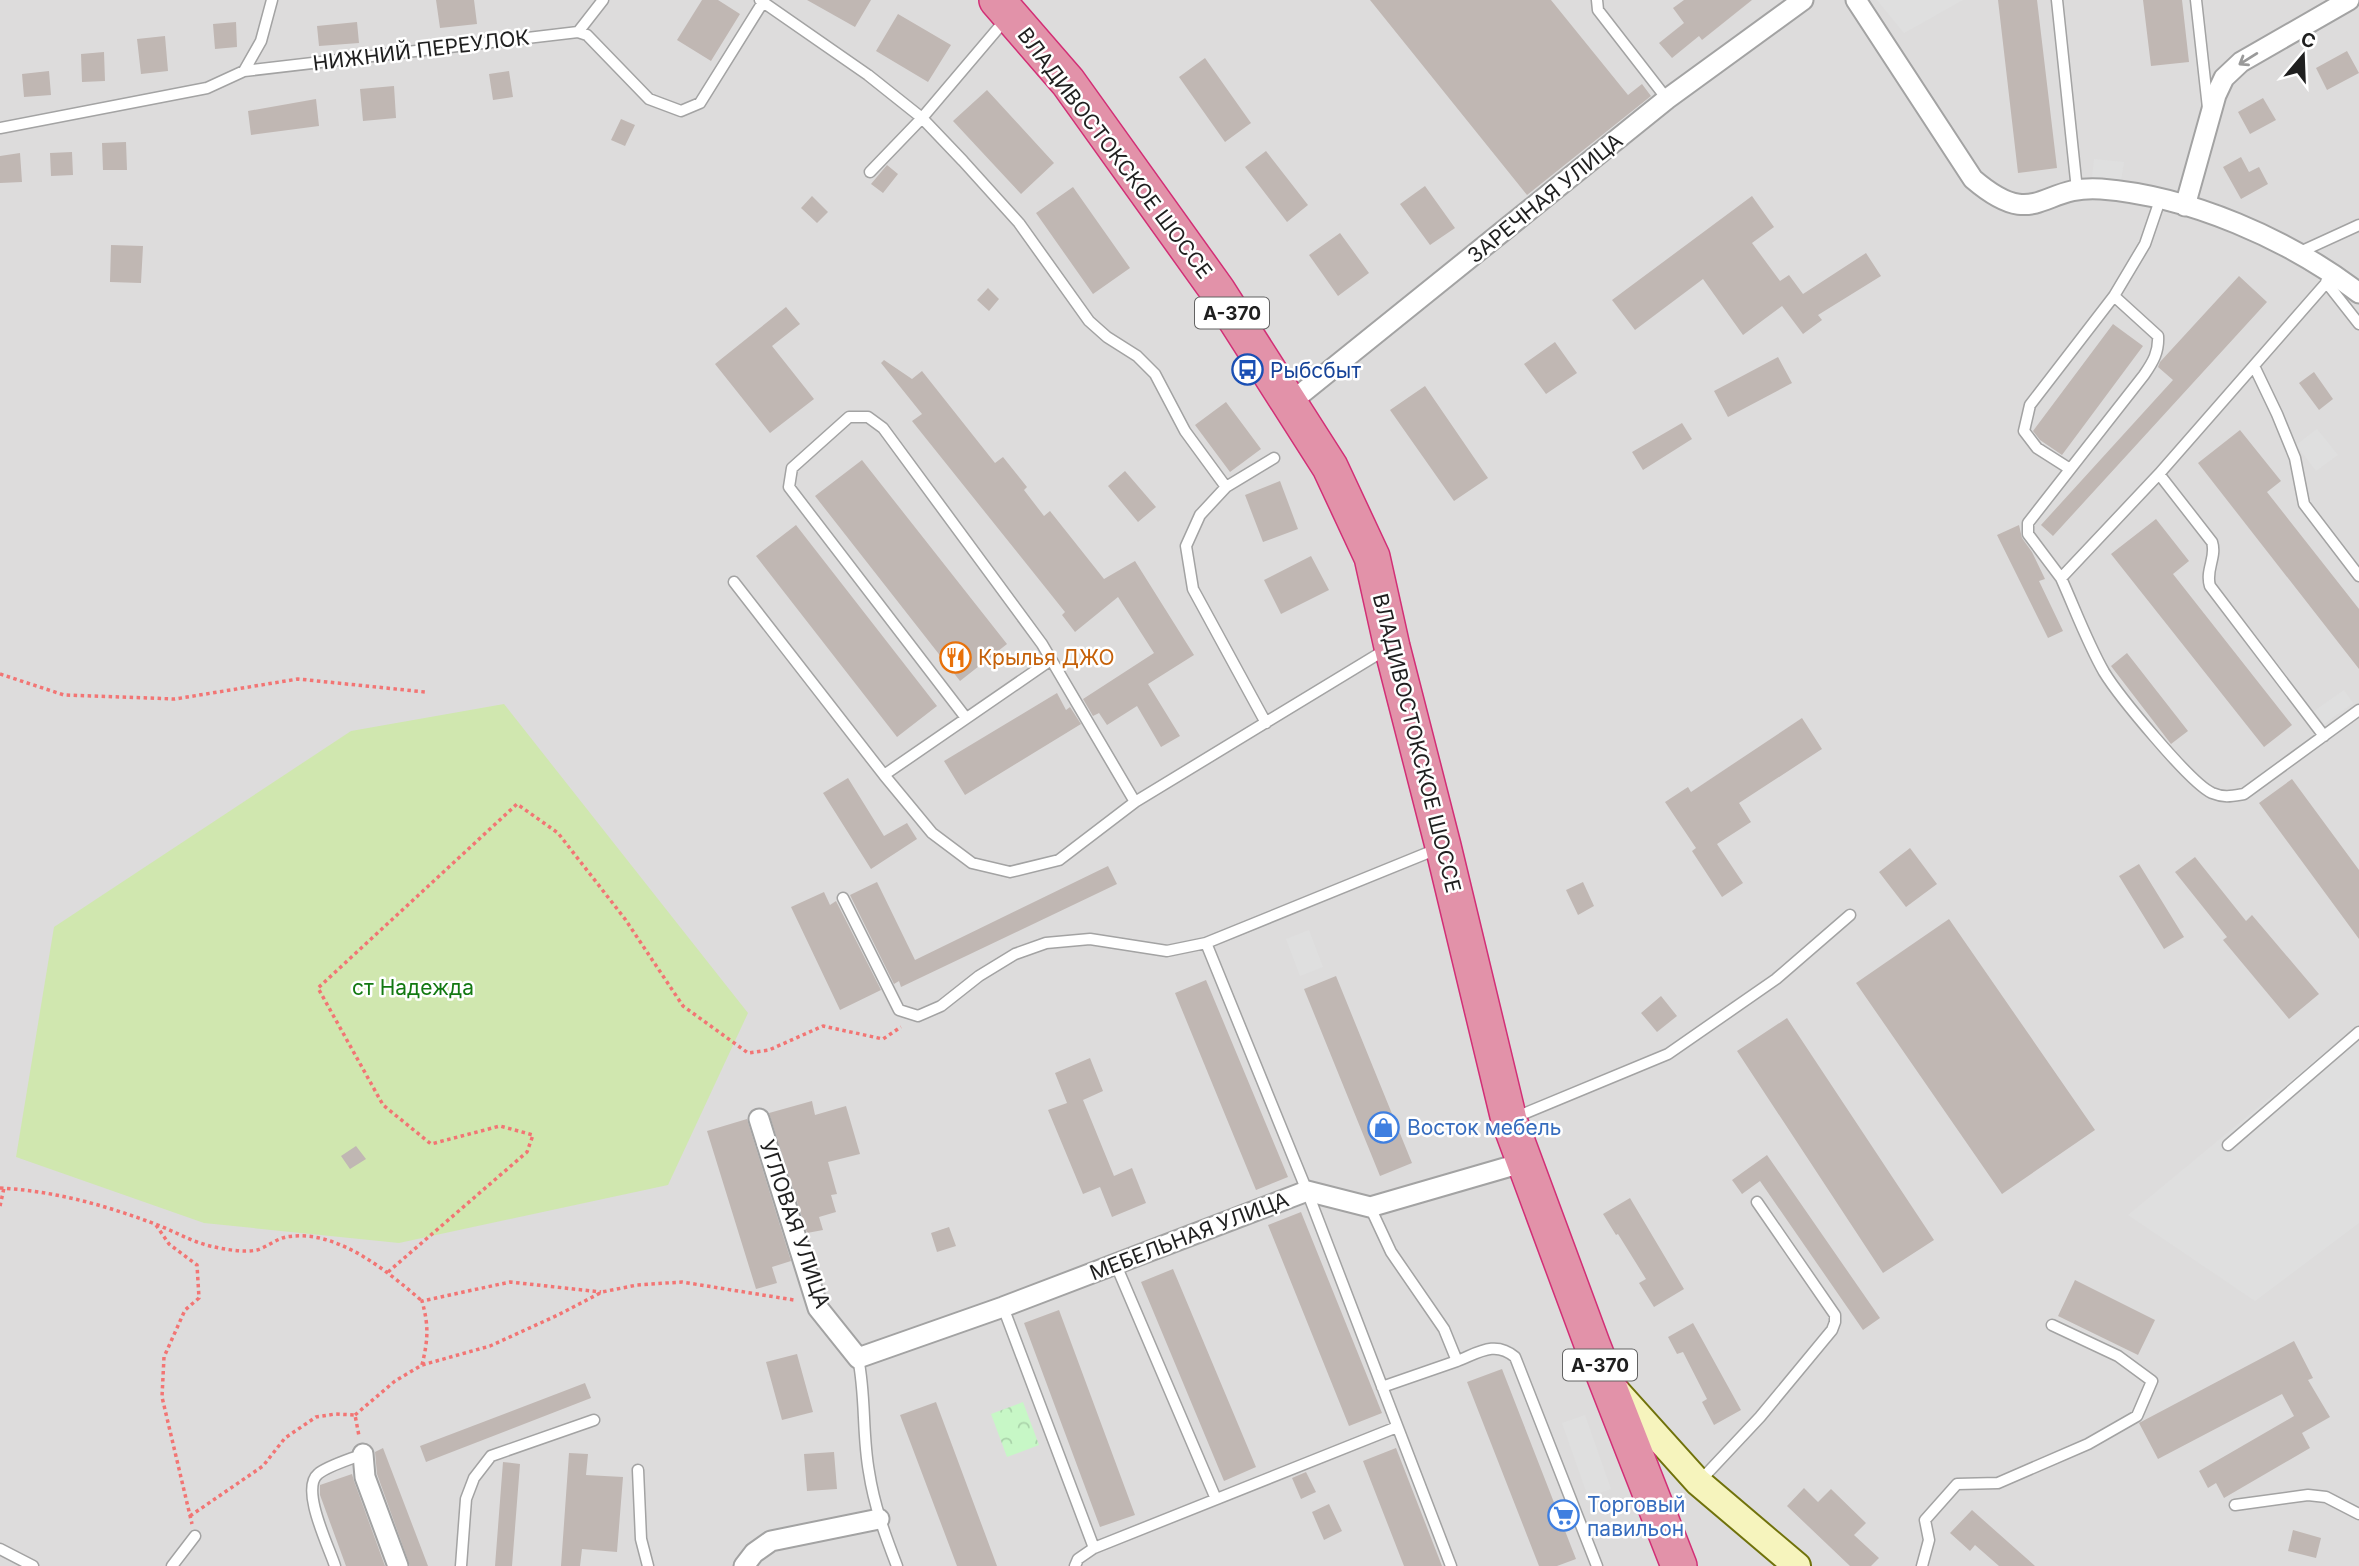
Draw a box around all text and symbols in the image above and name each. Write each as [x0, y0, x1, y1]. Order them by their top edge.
north arrow [2268, 21, 2338, 91]
street label: НИЖНИЙ ПЕРЕУЛОК [311, 23, 531, 76]
street label: ВЛАДИВОСТОКСКОЕ ШОССЕ [1013, 23, 1217, 283]
text: С [2298, 27, 2319, 54]
one-way arrow [2238, 52, 2258, 66]
street label: ЗАРЕЧНАЯ УЛИЦА [1462, 128, 1628, 268]
road number: А-370 [1195, 298, 1269, 328]
bus stop icon: Рыбсбыт [1230, 353, 1264, 387]
place label: Рыбсбыт [1270, 358, 1361, 383]
street label: ВЛАДИВОСТОКСКОЕ ШОССЕ [1368, 591, 1466, 895]
restaurant icon: Крылья ДЖО [938, 640, 972, 674]
place label: Крылья ДЖО [978, 645, 1115, 670]
park label: ст Надежда [352, 975, 474, 1000]
shop icon: Восток мебель [1367, 1110, 1401, 1144]
place label: Восток мебель [1407, 1115, 1562, 1140]
street label: УГЛОВАЯ УЛИЦА [754, 1137, 836, 1311]
street label: МЕБЕЛЬНАЯ УЛИЦА [1086, 1187, 1292, 1285]
road number: А-370 [1563, 1350, 1637, 1380]
place label: Торговый павильон [1587, 1492, 1686, 1541]
supermarket icon: Торговый павильон [1547, 1499, 1581, 1533]

